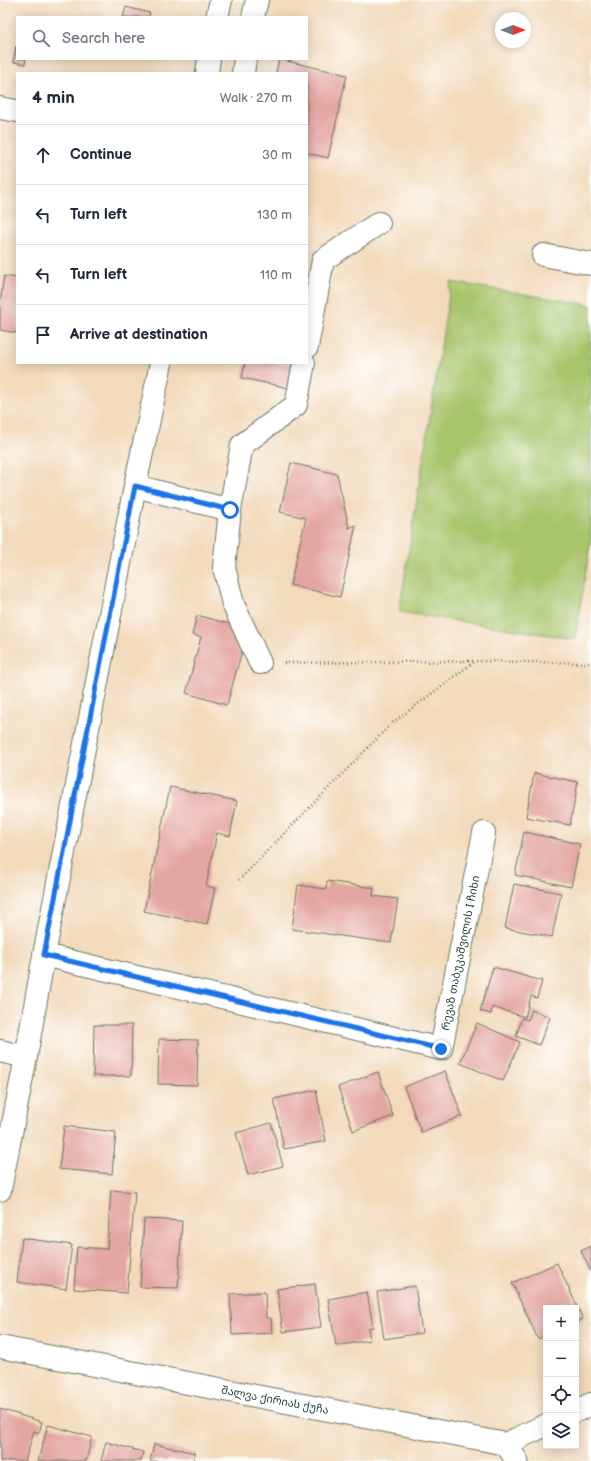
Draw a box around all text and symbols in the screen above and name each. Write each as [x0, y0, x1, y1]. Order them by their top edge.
north arrow [495, 12, 531, 48]
search box [16, 16, 308, 60]
icon: search [30, 27, 52, 49]
text: Search here [62, 29, 145, 48]
text: 4 min [32, 88, 75, 108]
text: Walk · 270 m [220, 90, 292, 106]
icon: ahead [32, 144, 54, 166]
text: Continue [70, 145, 132, 164]
text: 30 m [262, 147, 292, 163]
icon: left [32, 204, 54, 226]
text: Turn left [70, 205, 127, 224]
text: 130 m [257, 207, 292, 223]
icon: left [32, 264, 54, 286]
text: Turn left [70, 265, 127, 284]
text: 110 m [260, 267, 292, 283]
icon: arrive [32, 324, 54, 346]
text: Arrive at destination [70, 325, 208, 344]
route start [221, 501, 239, 519]
street label: რევაზ თაბუკაშვილის I ჩიხი [438, 874, 482, 1031]
route end [432, 1040, 450, 1058]
map controls [543, 1305, 579, 1449]
button: + [543, 1305, 579, 1341]
button: − [543, 1341, 579, 1377]
button: locate [543, 1377, 579, 1413]
street label: შალვა ქირიას ქუჩა [220, 1383, 330, 1416]
button: layers [543, 1413, 579, 1449]

